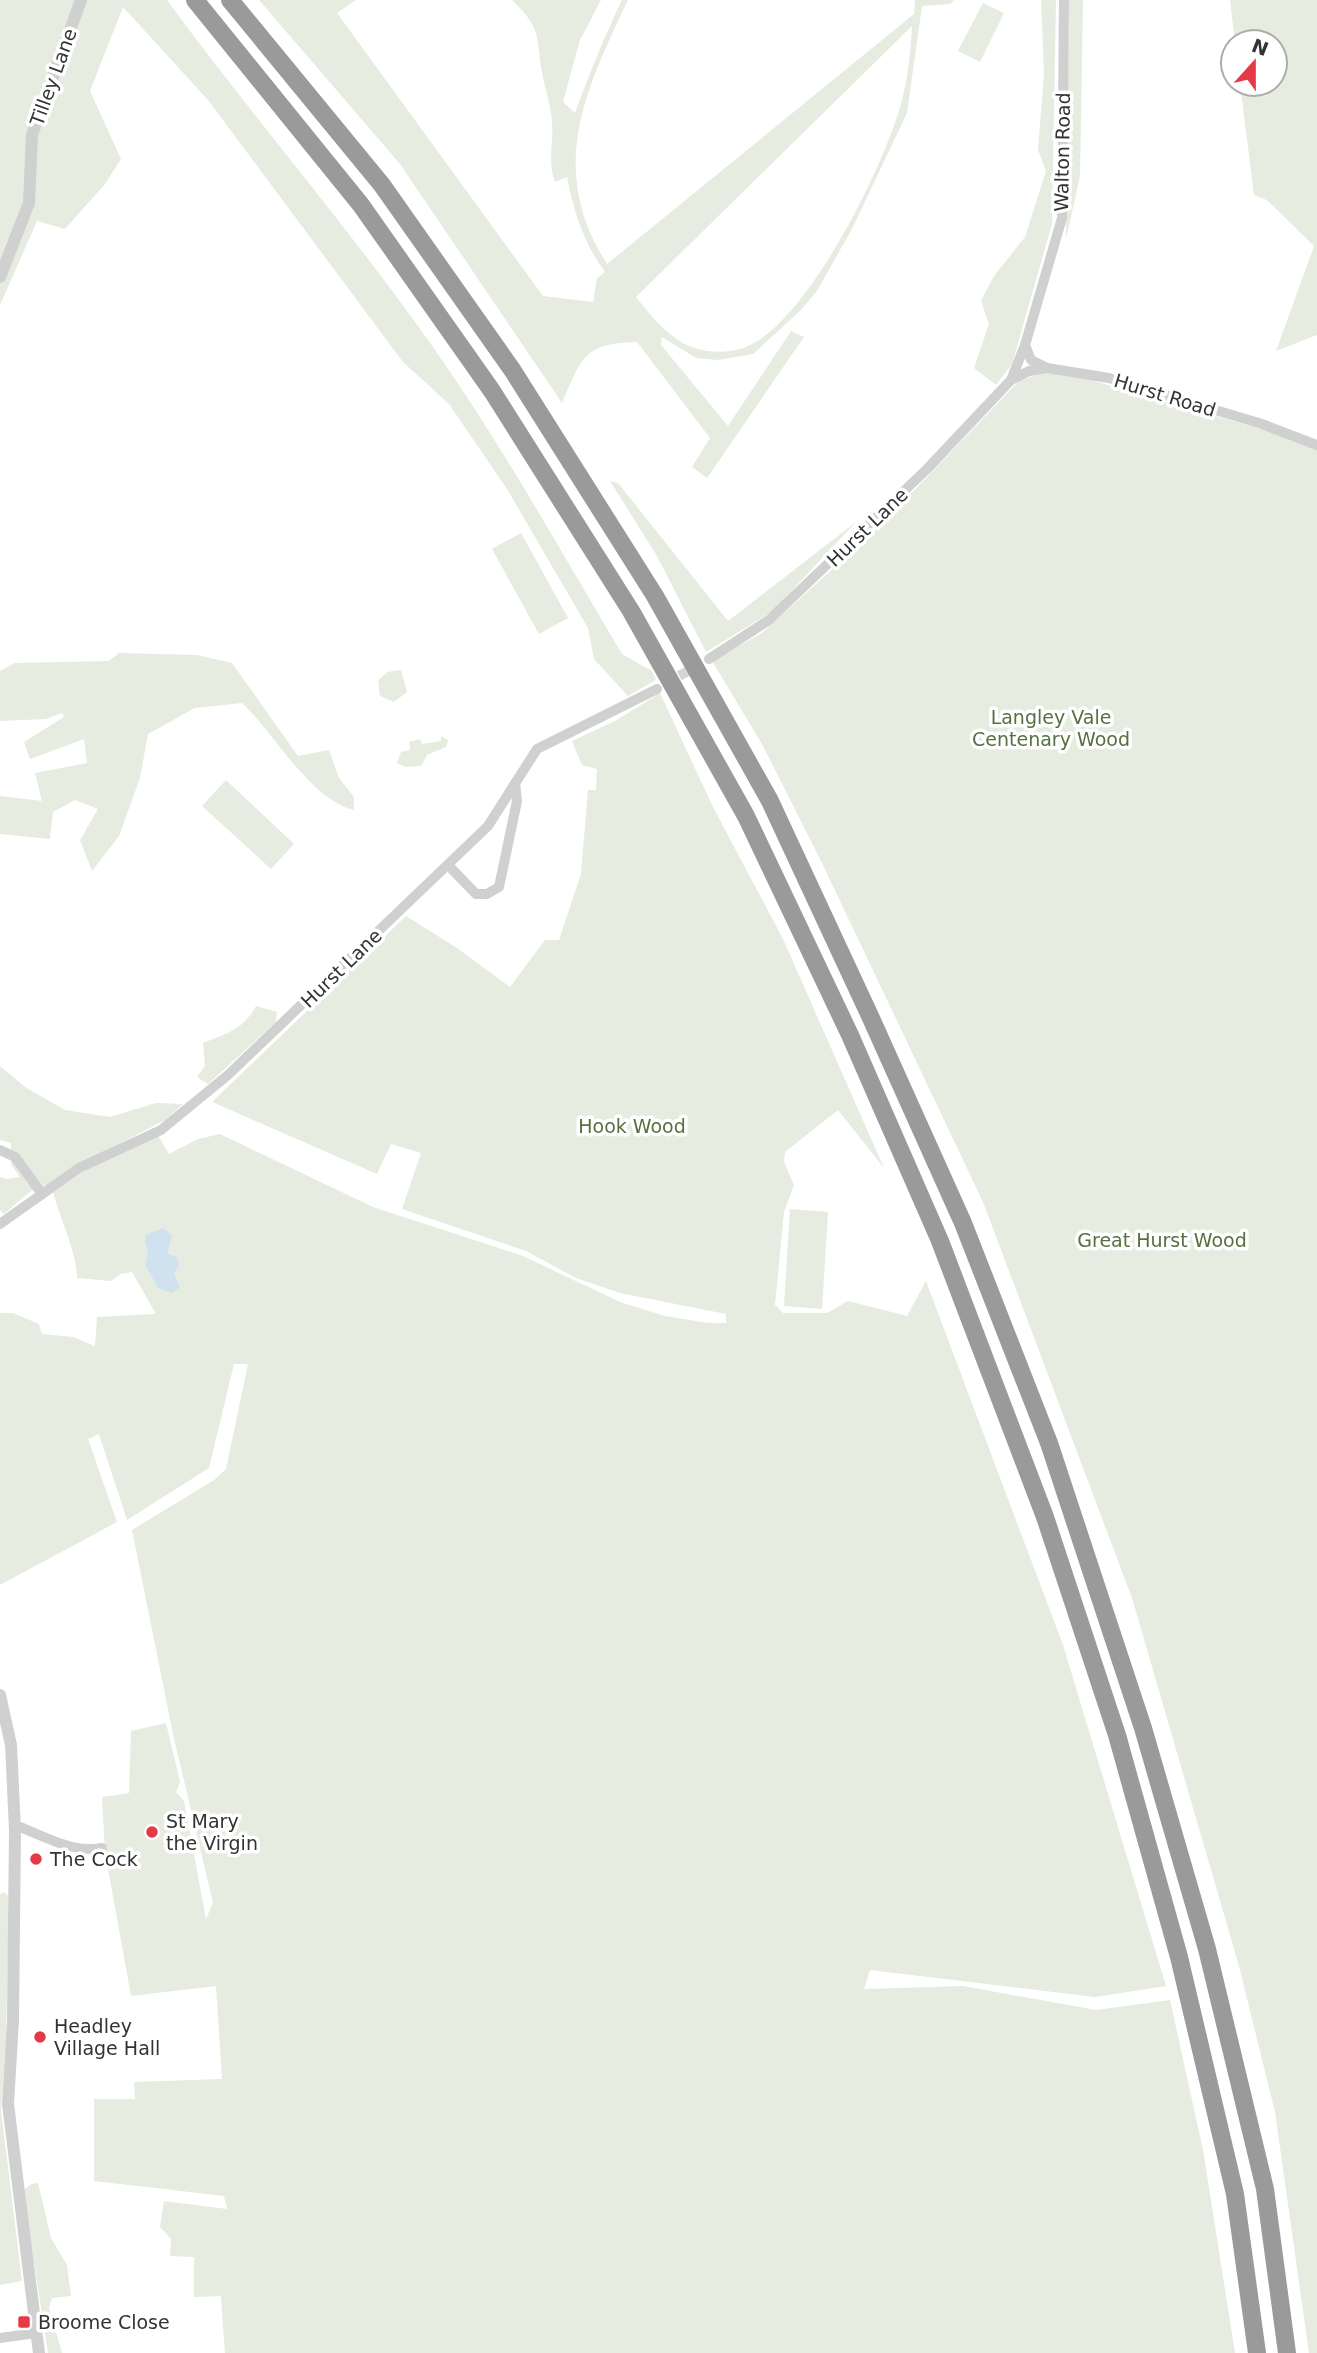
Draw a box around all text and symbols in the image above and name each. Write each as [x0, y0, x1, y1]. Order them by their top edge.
street label: Tilley Lane [25, 25, 81, 130]
north arrow [1219, 28, 1289, 98]
text: N [1249, 34, 1271, 60]
street label: Walton Road [1050, 92, 1074, 212]
street label: Hurst Road [1111, 369, 1219, 421]
street label: Hurst Lane [822, 483, 912, 571]
park label: Langley Vale Centenary Wood [972, 706, 1130, 750]
street label: Hurst Lane [296, 924, 386, 1012]
park label: Hook Wood [578, 1115, 686, 1137]
park label: Great Hurst Wood [1077, 1229, 1247, 1251]
place label: St Mary the Virgin [166, 1810, 258, 1854]
marker: St Mary the Virgin [144, 1824, 160, 1840]
place label: The Cock [49, 1848, 138, 1870]
marker: The Cock [28, 1851, 44, 1867]
place label: Headley Village Hall [54, 2015, 160, 2059]
marker: Headley Village Hall [32, 2029, 48, 2045]
place label: Broome Close [38, 2311, 170, 2333]
marker: Broome Close [16, 2314, 32, 2330]

